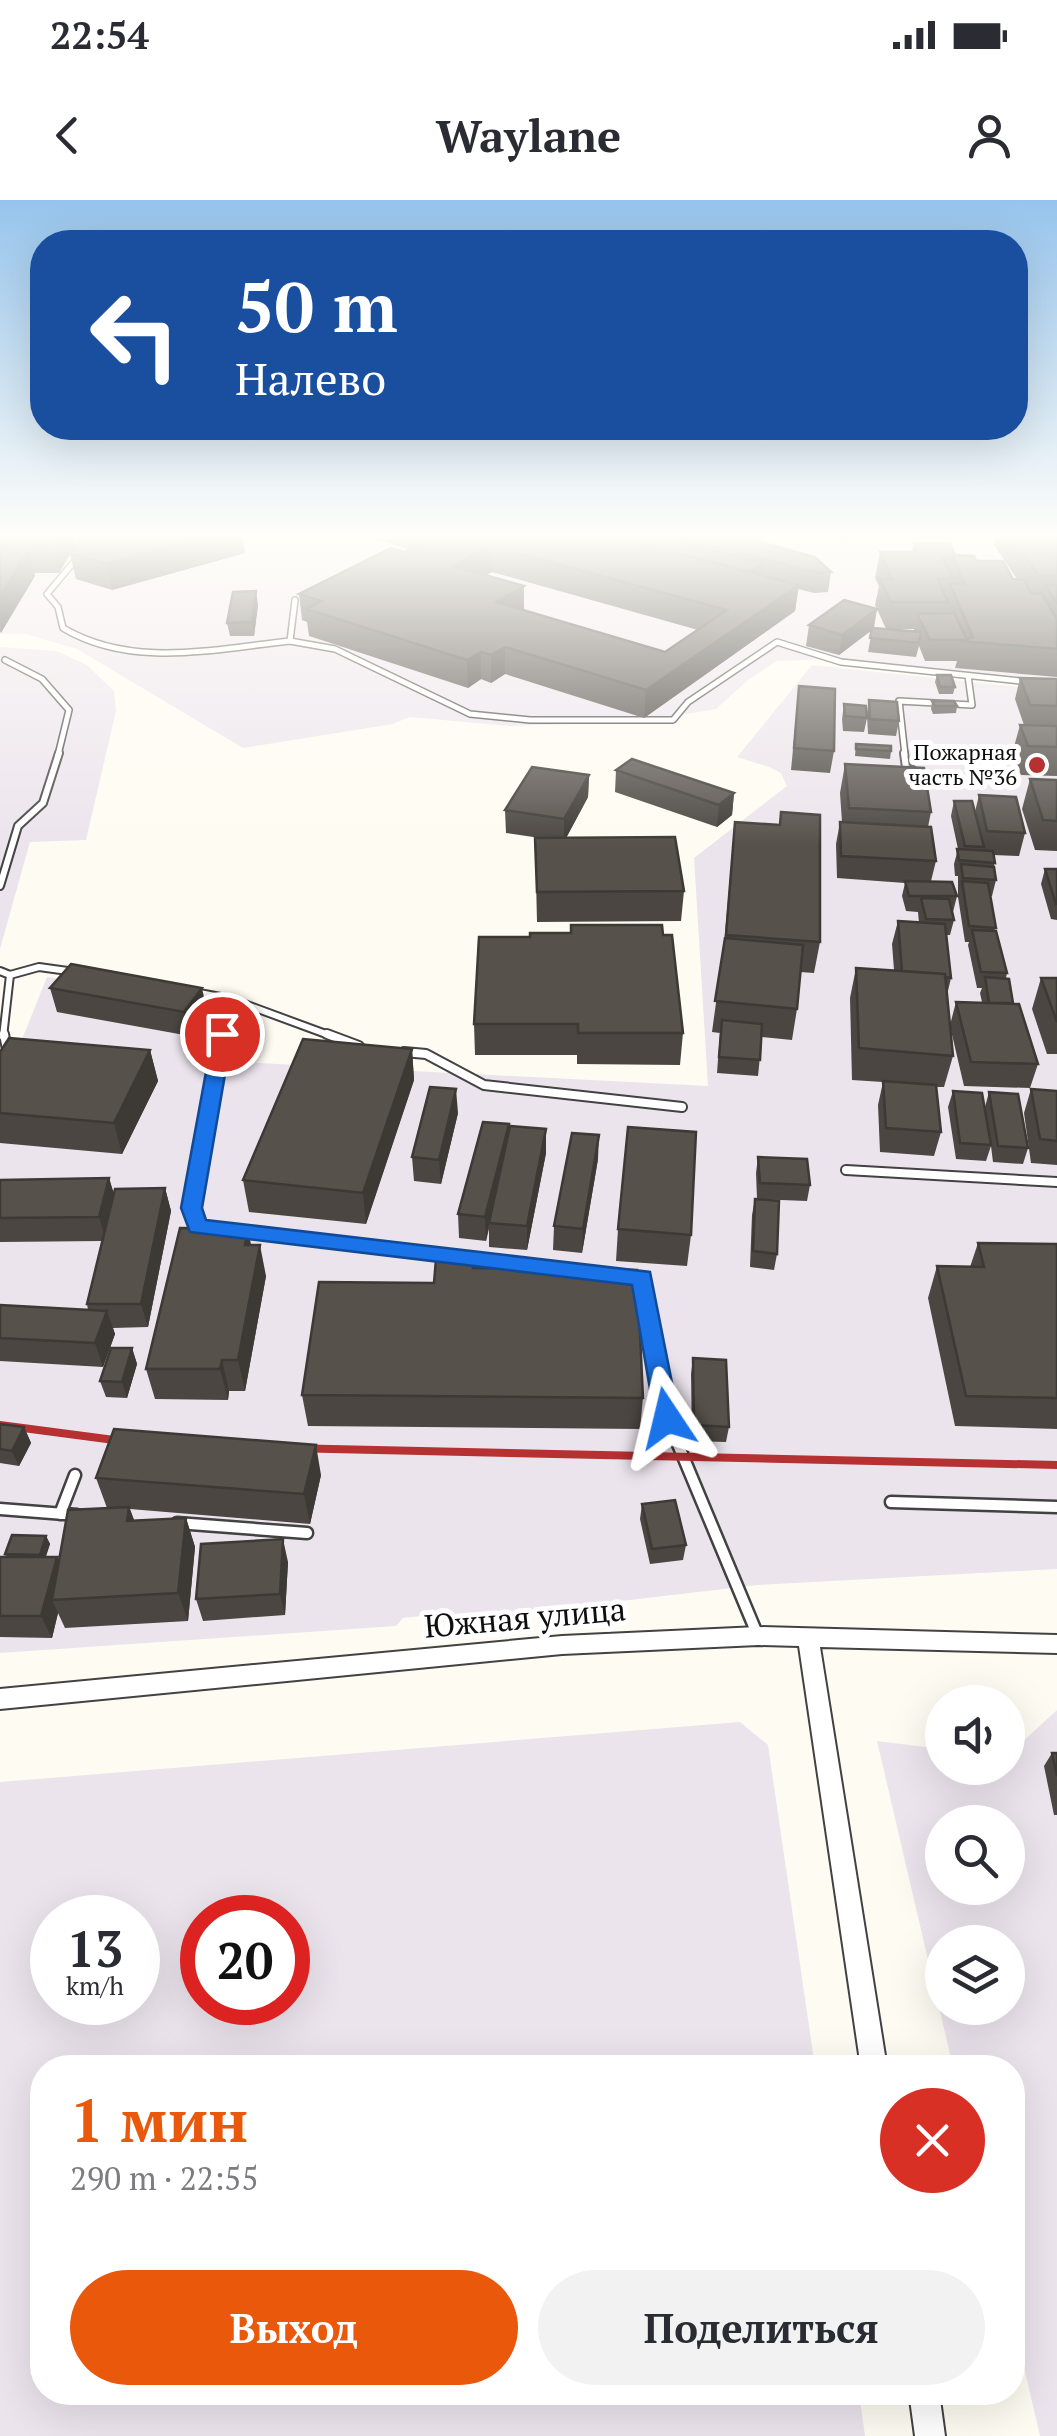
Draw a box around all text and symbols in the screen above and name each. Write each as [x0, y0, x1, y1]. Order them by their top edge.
text: 22:54 [50, 10, 149, 60]
text: Waylane [436, 105, 621, 165]
icon: back [40, 108, 95, 163]
icon: person [962, 108, 1017, 163]
text: 50 m [235, 259, 398, 352]
icon: left [70, 270, 200, 400]
text: Налево [235, 348, 386, 408]
place label: Пожарная часть №36 [908, 737, 1017, 791]
marker: Пожарная часть №36 [1026, 754, 1048, 776]
pin [180, 992, 265, 1077]
icon: arrive [195, 1007, 250, 1062]
position arrow [615, 1366, 719, 1470]
street label: Южная улица [422, 1587, 627, 1647]
map controls [925, 1685, 1025, 2025]
button: sound [925, 1685, 1025, 1785]
button: search [925, 1805, 1025, 1905]
speed limit sign: 20 [180, 1895, 310, 2025]
text: 13 [67, 1915, 123, 1981]
button: layers [925, 1925, 1025, 2025]
text: km/h [66, 1969, 124, 2002]
text: 1 мин [70, 2080, 248, 2159]
button: close [880, 2088, 985, 2193]
text: 290 m · 22:55 [70, 2157, 258, 2199]
button: Выход [70, 2270, 518, 2385]
button: Поделиться [538, 2270, 985, 2385]

